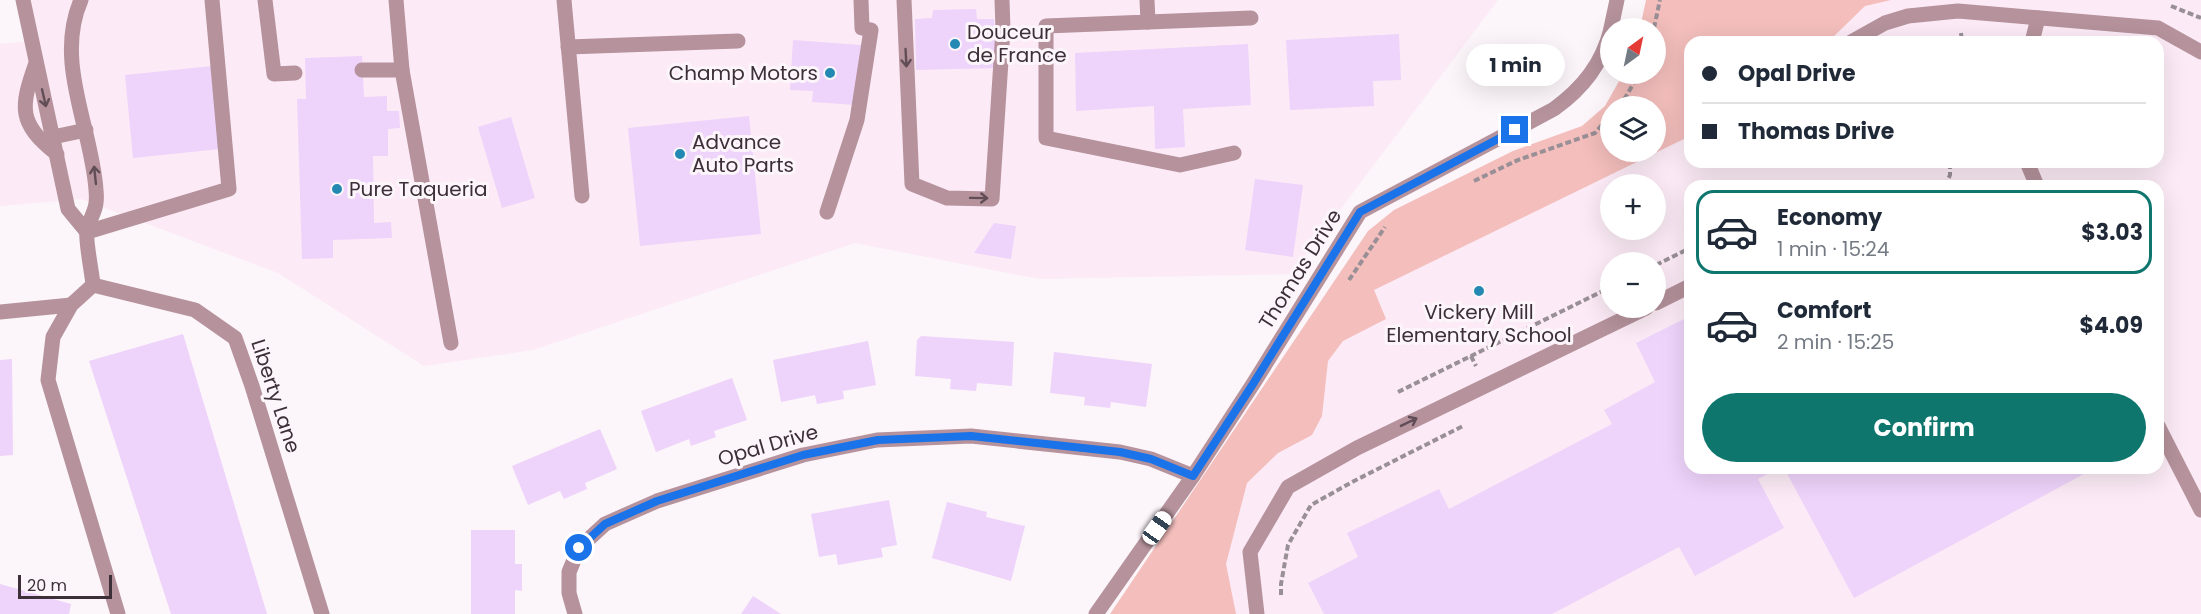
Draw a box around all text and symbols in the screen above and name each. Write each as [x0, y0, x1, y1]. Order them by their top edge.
place label: Douceur de France [967, 18, 1067, 69]
north arrow [1600, 18, 1666, 84]
map controls [1600, 18, 1666, 318]
marker: Douceur de France [948, 37, 962, 51]
callout: 1 min [1466, 43, 1564, 85]
one-way arrow [901, 48, 912, 68]
text: 1 min [1489, 51, 1542, 79]
text: Opal Drive [1738, 58, 1856, 89]
place label: Champ Motors [669, 59, 818, 87]
marker: Champ Motors [823, 66, 837, 80]
one-way arrow [38, 89, 50, 108]
button: layers [1600, 96, 1666, 162]
route end [1501, 116, 1528, 143]
text: Thomas Drive [1738, 116, 1894, 147]
place label: Advance Auto Parts [692, 128, 794, 179]
marker: Advance Auto Parts [673, 147, 687, 161]
one-way arrow [89, 166, 100, 186]
button: + [1600, 174, 1666, 240]
place label: Pure Taqueria [349, 175, 488, 203]
marker: Pure Taqueria [330, 182, 344, 196]
one-way arrow [968, 193, 988, 204]
text: Economy [1777, 202, 1882, 233]
street label: Thomas Drive [1252, 204, 1348, 334]
icon: car [1705, 205, 1759, 259]
text: $3.03 [2081, 217, 2143, 248]
text: 1 min · 15:24 [1777, 235, 1889, 263]
button: − [1600, 252, 1666, 318]
marker: Vickery Mill Elementary School [1472, 284, 1486, 298]
text: Comfort [1777, 295, 1871, 326]
place label: Vickery Mill Elementary School [1386, 298, 1572, 349]
icon: car [1705, 298, 1759, 352]
text: $4.09 [2080, 310, 2143, 341]
text: 2 min · 15:25 [1777, 328, 1894, 356]
street label: Liberty Lane [244, 335, 308, 457]
button: Confirm [1702, 393, 2146, 462]
one-way arrow [1400, 416, 1418, 428]
street label: Opal Drive [715, 417, 821, 473]
car [1139, 508, 1175, 548]
route start [565, 534, 592, 561]
scale bar [18, 572, 112, 600]
text: 20 m [27, 574, 67, 597]

